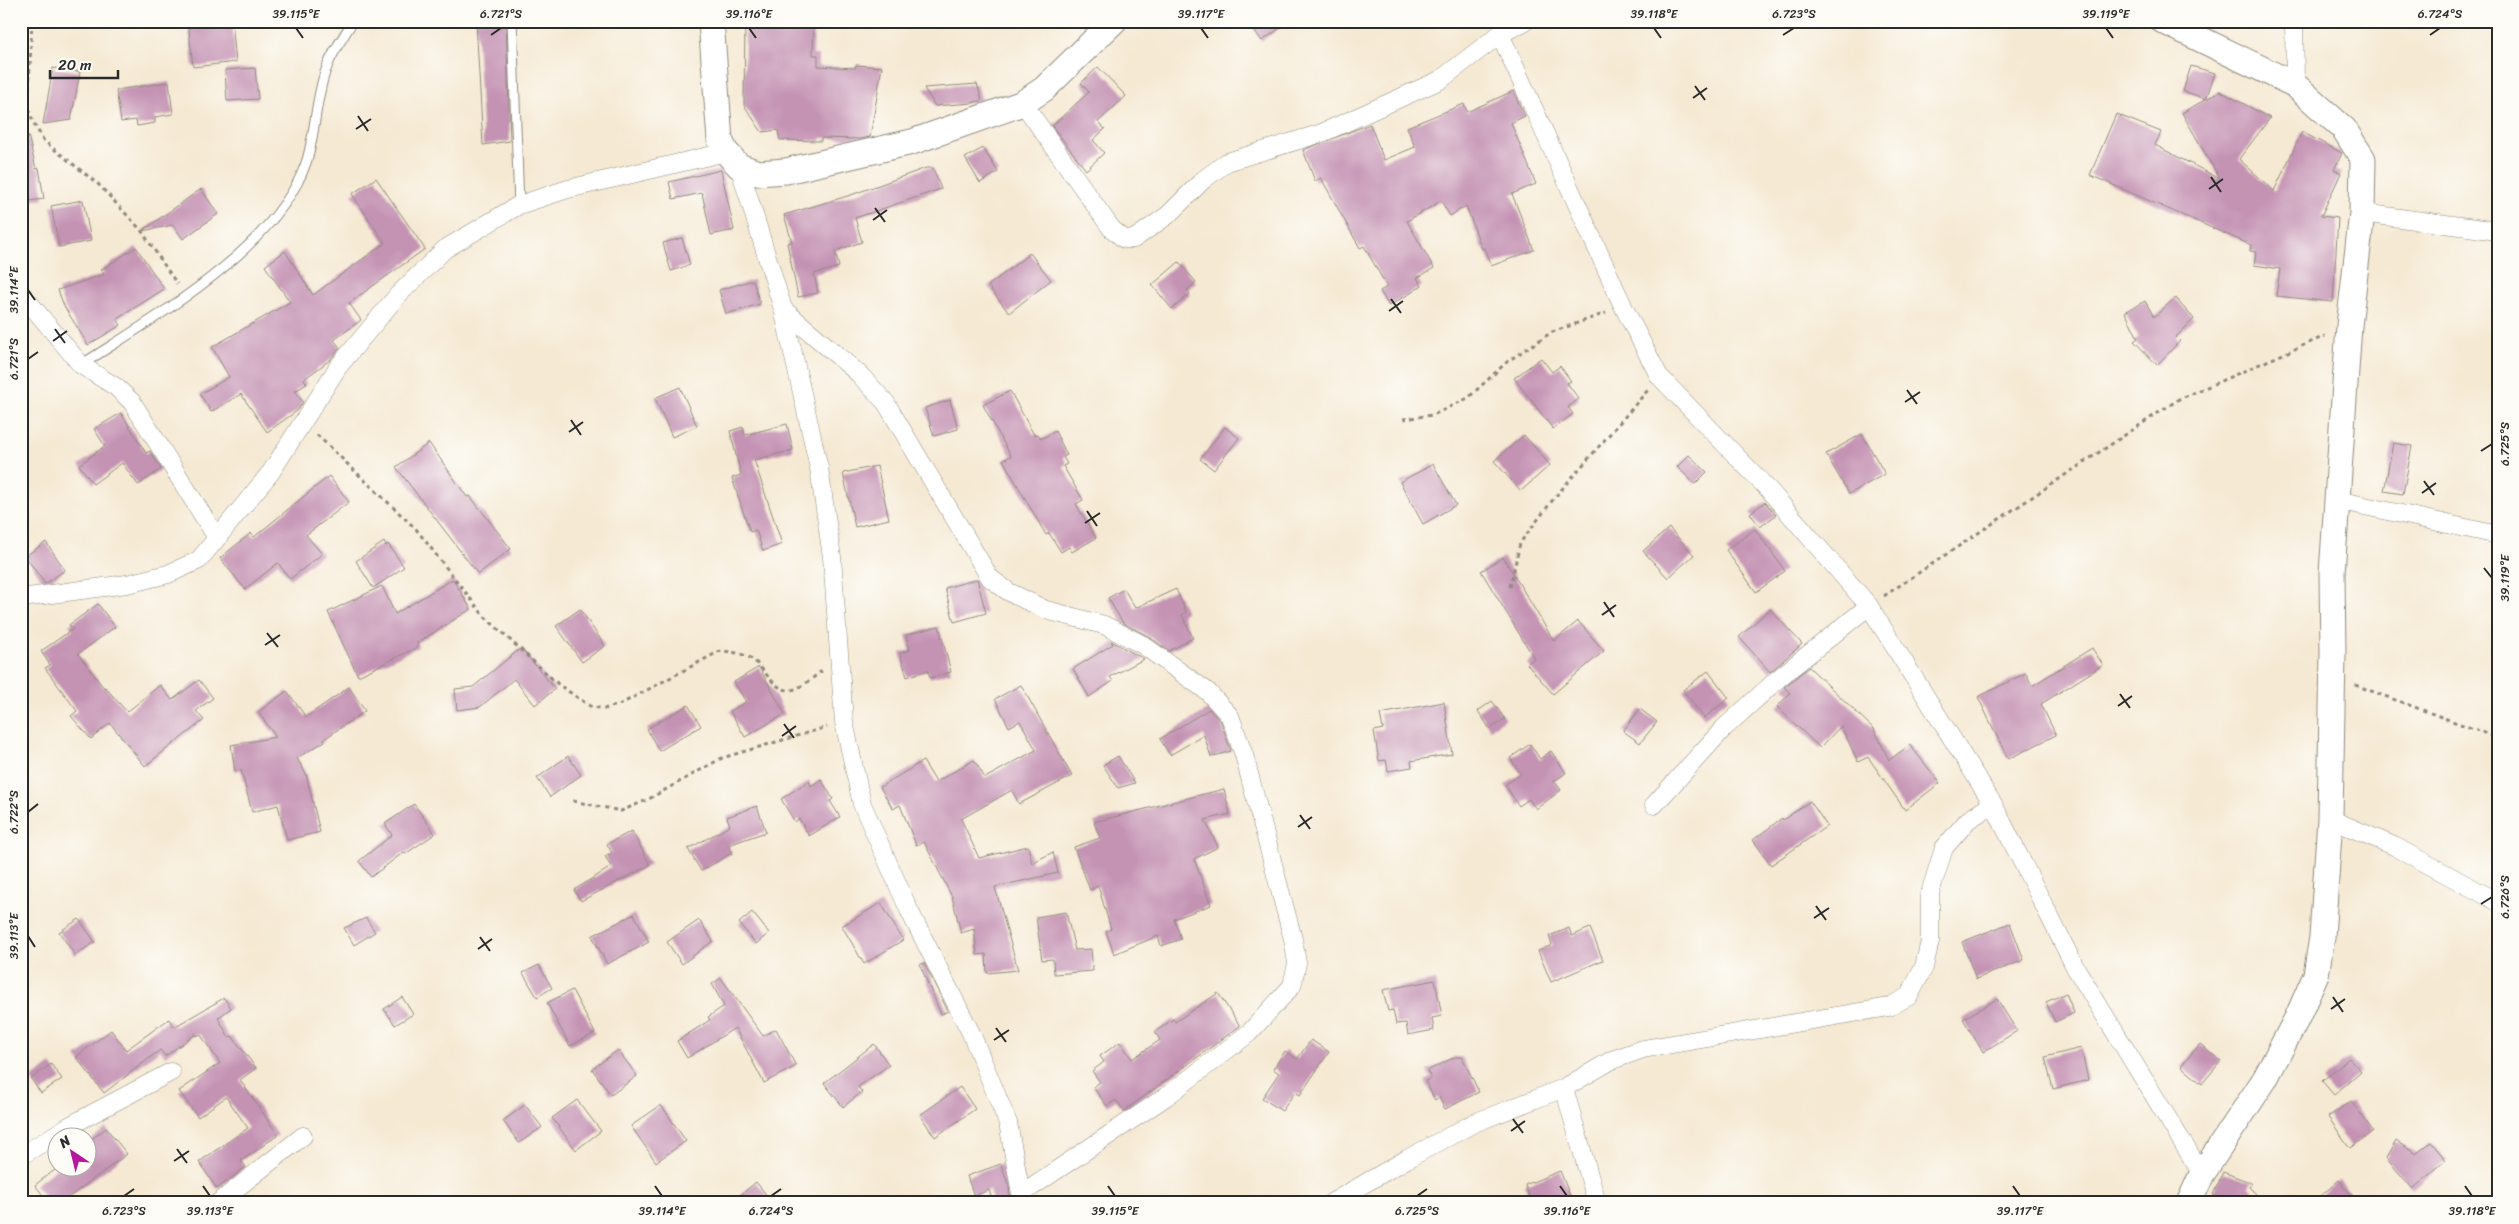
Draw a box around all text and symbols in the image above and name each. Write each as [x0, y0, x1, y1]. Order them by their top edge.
text: 39.115°E [272, 3, 321, 25]
text: 6.721°S [480, 3, 522, 25]
text: 39.116°E [726, 3, 774, 25]
text: 39.117°E [1178, 3, 1226, 25]
text: 39.118°E [1631, 3, 1679, 25]
text: 6.723°S [1772, 3, 1816, 25]
text: 39.119°E [2082, 3, 2131, 25]
text: 6.724°S [2418, 3, 2463, 25]
scale bar [50, 48, 118, 80]
text: 20 m [58, 52, 92, 78]
text: 39.114°E [3, 265, 25, 314]
text: 6.721°S [3, 338, 25, 380]
text: 6.725°S [2494, 421, 2516, 466]
text: 39.119°E [2494, 553, 2516, 602]
text: 6.722°S [3, 790, 25, 834]
text: 6.726°S [2494, 875, 2516, 919]
text: 39.113°E [3, 912, 25, 959]
north arrow [48, 1126, 98, 1176]
text: N [53, 1129, 76, 1155]
text: 6.723°S [102, 1200, 146, 1222]
text: 39.113°E [187, 1200, 234, 1222]
text: 39.114°E [638, 1200, 687, 1222]
text: 6.724°S [749, 1200, 794, 1222]
text: 39.115°E [1091, 1200, 1140, 1222]
text: 6.725°S [1395, 1200, 1440, 1222]
text: 39.116°E [1544, 1200, 1592, 1222]
text: 39.117°E [1997, 1200, 2045, 1222]
text: 39.118°E [2449, 1200, 2497, 1222]

